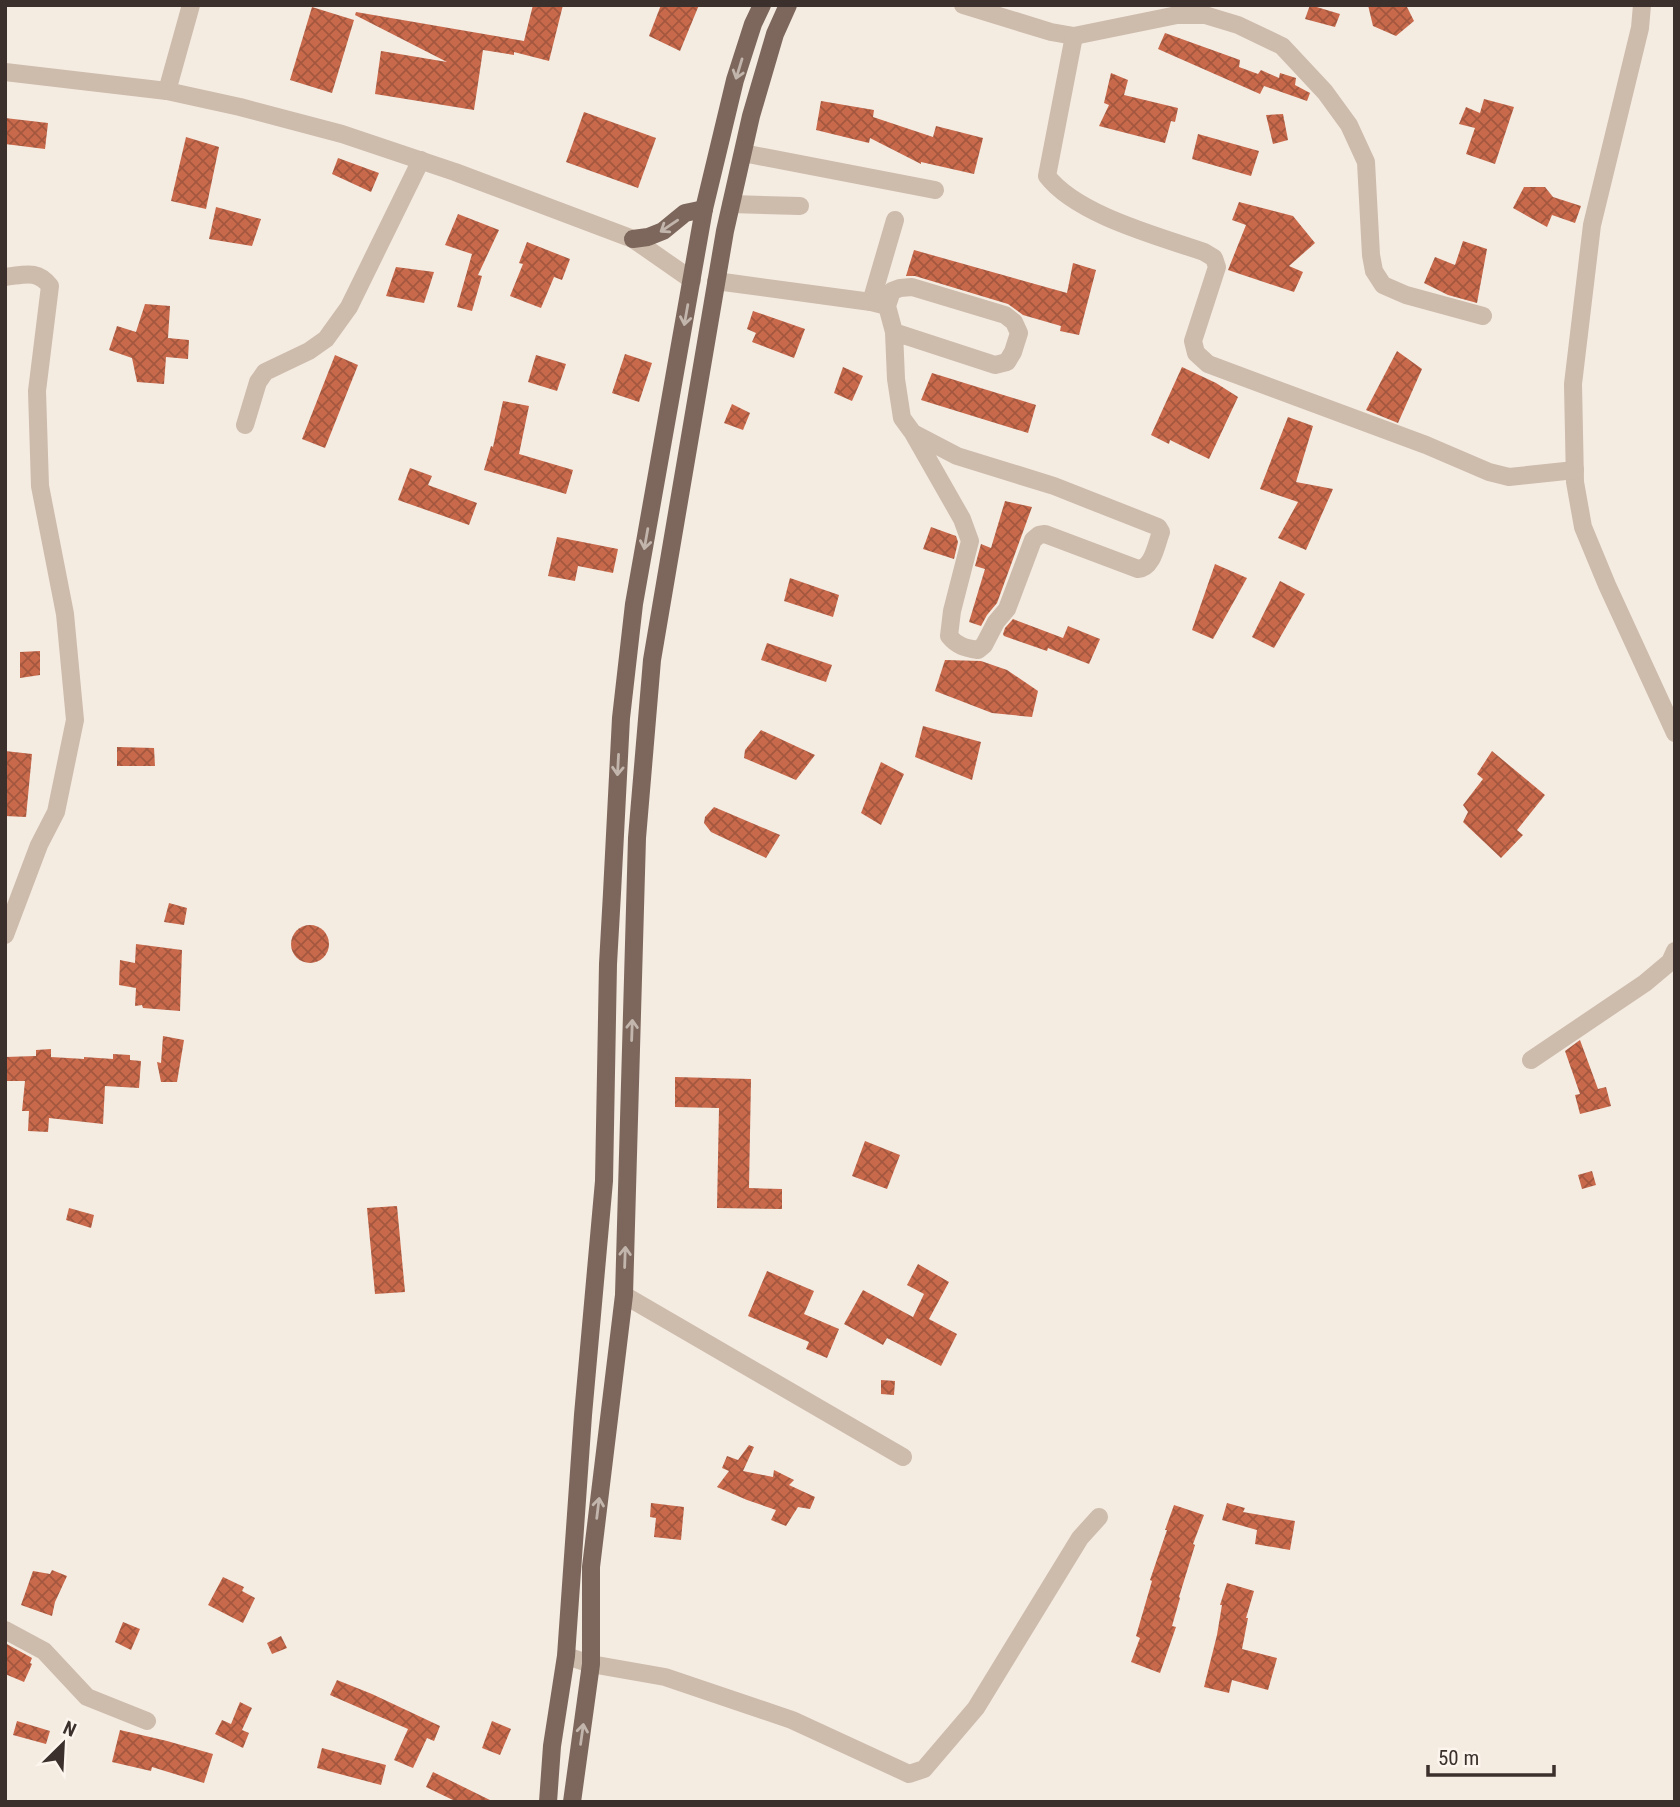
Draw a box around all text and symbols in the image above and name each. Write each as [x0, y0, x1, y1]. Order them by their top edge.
one-way arrow [731, 58, 744, 80]
one-way arrow [660, 219, 679, 233]
one-way arrow [678, 304, 692, 326]
one-way arrow [638, 528, 652, 550]
one-way arrow [612, 753, 625, 776]
one-way arrow [625, 1019, 639, 1042]
one-way arrow [619, 1246, 632, 1269]
one-way arrow [592, 1497, 605, 1520]
north arrow [28, 1709, 98, 1779]
text: N [60, 1716, 80, 1742]
one-way arrow [575, 1723, 588, 1746]
scale bar [1428, 1734, 1554, 1778]
text: 50 m [1438, 1746, 1479, 1770]

